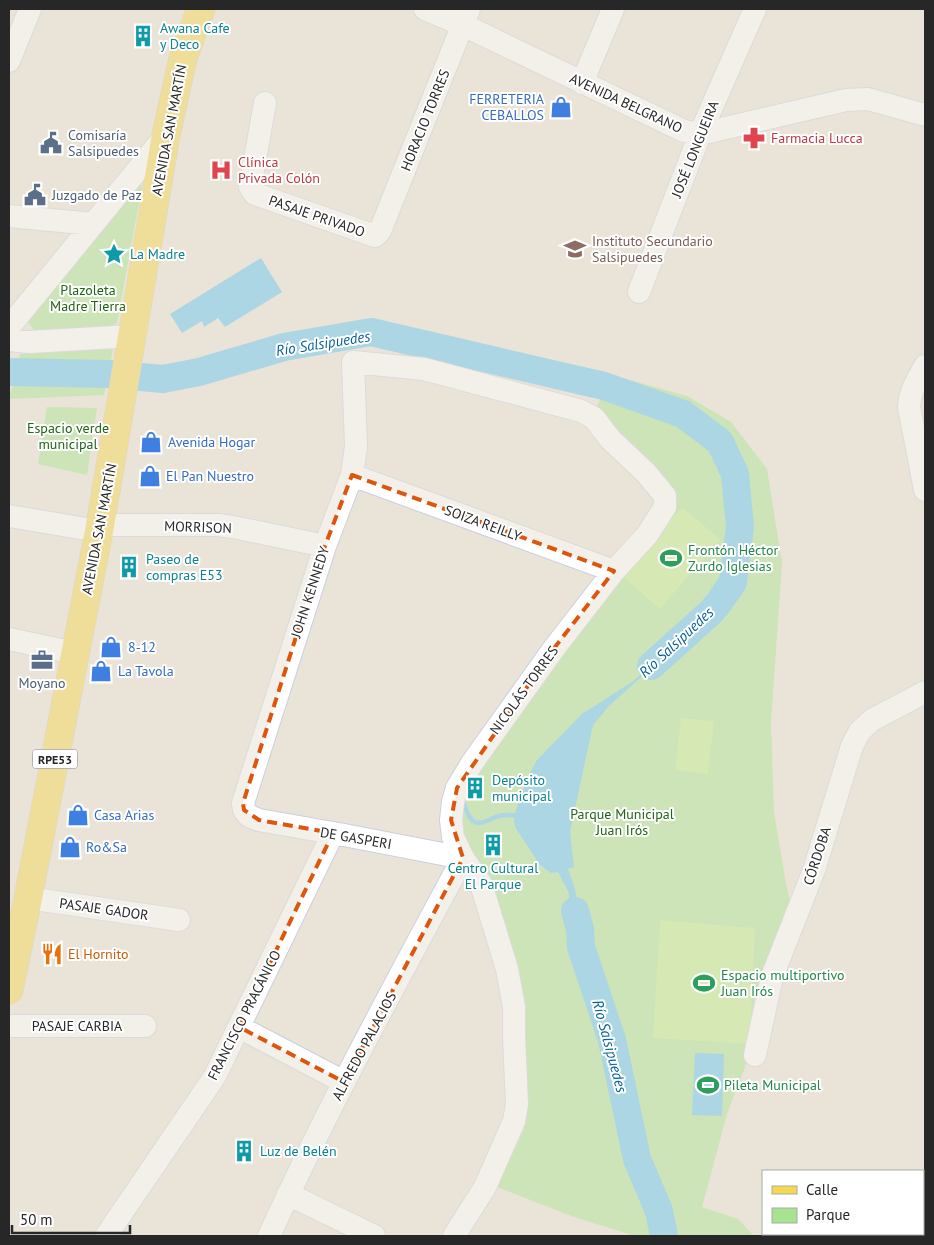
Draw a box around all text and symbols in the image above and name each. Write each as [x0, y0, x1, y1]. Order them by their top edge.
place label: Awana Cafe y Deco [160, 19, 230, 53]
building icon: Awana Cafe y Deco [130, 23, 156, 49]
street label: AVENIDA SAN MARTÍN [147, 63, 191, 197]
street label: HORACIO TORRES [396, 67, 454, 173]
street label: AVENIDA BELGRANO [567, 69, 685, 137]
place label: FERRETERIA CEBALLOS [469, 90, 545, 124]
shop icon: FERRETERIA CEBALLOS [548, 94, 574, 120]
street label: JOSÉ LONGUEIRA [667, 97, 723, 201]
pharmacy icon: Farmacia Lucca [741, 125, 767, 151]
place label: Comisaría Salsipuedes [68, 126, 139, 160]
place label: Farmacia Lucca [771, 129, 863, 147]
public building icon: Comisaría Salsipuedes [38, 130, 64, 156]
place label: Clínica Privada Colón [238, 153, 320, 187]
hospital icon: Clínica Privada Colón [208, 157, 234, 183]
public building icon: Juzgado de Paz [22, 182, 48, 208]
place label: Juzgado de Paz [51, 186, 142, 204]
street label: PASAJE PRIVADO [267, 191, 367, 241]
place label: Instituto Secundario Salsipuedes [592, 232, 713, 266]
school or university icon: Instituto Secundario Salsipuedes [562, 236, 588, 262]
place icon: La Madre [101, 241, 127, 267]
place label: La Madre [130, 245, 185, 263]
park label: Plazoleta Madre Tierra [50, 281, 126, 315]
water label: Río Salsipuedes [274, 326, 372, 360]
park label: Espacio verde municipal [27, 419, 109, 453]
shop icon: Avenida Hogar [138, 429, 164, 455]
place label: Avenida Hogar [168, 433, 255, 451]
street label: AVENIDA SAN MARTÍN [77, 462, 121, 596]
shop icon: El Pan Nuestro [137, 463, 163, 489]
place label: El Pan Nuestro [166, 467, 254, 485]
street label: SOIZA REILLY [442, 501, 524, 545]
street label: MORRISON [164, 517, 232, 537]
place label: Frontón Héctor Zurdo Iglesias [688, 541, 778, 575]
street label: JOHN KENNEDY [286, 544, 333, 641]
sports icon: Frontón Héctor Zurdo Iglesias [658, 545, 684, 571]
place label: Paseo de compras E53 [146, 550, 223, 584]
building icon: Paseo de compras E53 [116, 554, 142, 580]
water label: Río Salsipuedes [635, 603, 717, 681]
shop icon: 8-12 [98, 634, 124, 660]
place label: 8-12 [128, 638, 156, 656]
street label: NICOLÁS TORRES [486, 642, 562, 738]
office icon: Moyano [29, 647, 55, 673]
shop icon: La Tavola [88, 658, 114, 684]
place label: La Tavola [118, 662, 174, 680]
place label: Moyano [18, 674, 66, 692]
road number: RPE53 [32, 750, 78, 769]
place label: Depósito municipal [492, 771, 551, 805]
building icon: Depósito municipal [462, 775, 488, 801]
shop icon: Casa Arias [65, 802, 91, 828]
park label: Parque Municipal Juan Irós [570, 805, 674, 839]
place label: Casa Arias [94, 806, 154, 824]
street label: DE GASPERI [319, 823, 393, 853]
street label: CÓRDOBA [799, 824, 835, 888]
building icon: Centro Cultural El Parque [480, 832, 506, 858]
shop icon: Ro&Sa [57, 834, 83, 860]
place label: Ro&Sa [86, 838, 127, 856]
place label: Centro Cultural El Parque [448, 859, 538, 893]
street label: PASAJE GADOR [58, 894, 150, 924]
restaurant icon: El Hornito [39, 941, 65, 967]
place label: El Hornito [68, 945, 129, 963]
street label: FRANCISCO PRACÁNICO [203, 947, 285, 1083]
place label: Espacio multiportivo Juan Irós [720, 966, 845, 1000]
sports icon: Espacio multiportivo Juan Irós [691, 970, 717, 996]
street label: ALFREDO PALACIOS [328, 989, 400, 1103]
water label: Río Salsipuedes [589, 998, 632, 1094]
street label: PASAJE CARBIA [32, 1017, 123, 1035]
sports icon: Pileta Municipal [695, 1072, 721, 1098]
place label: Pileta Municipal [724, 1076, 821, 1094]
building icon: Luz de Belén [231, 1138, 257, 1164]
place label: Luz de Belén [260, 1142, 337, 1160]
legend [762, 1170, 924, 1235]
text: Calle [806, 1180, 838, 1199]
scale bar [12, 1202, 130, 1234]
text: Parque [806, 1205, 850, 1224]
text: 50 m [20, 1210, 53, 1229]

